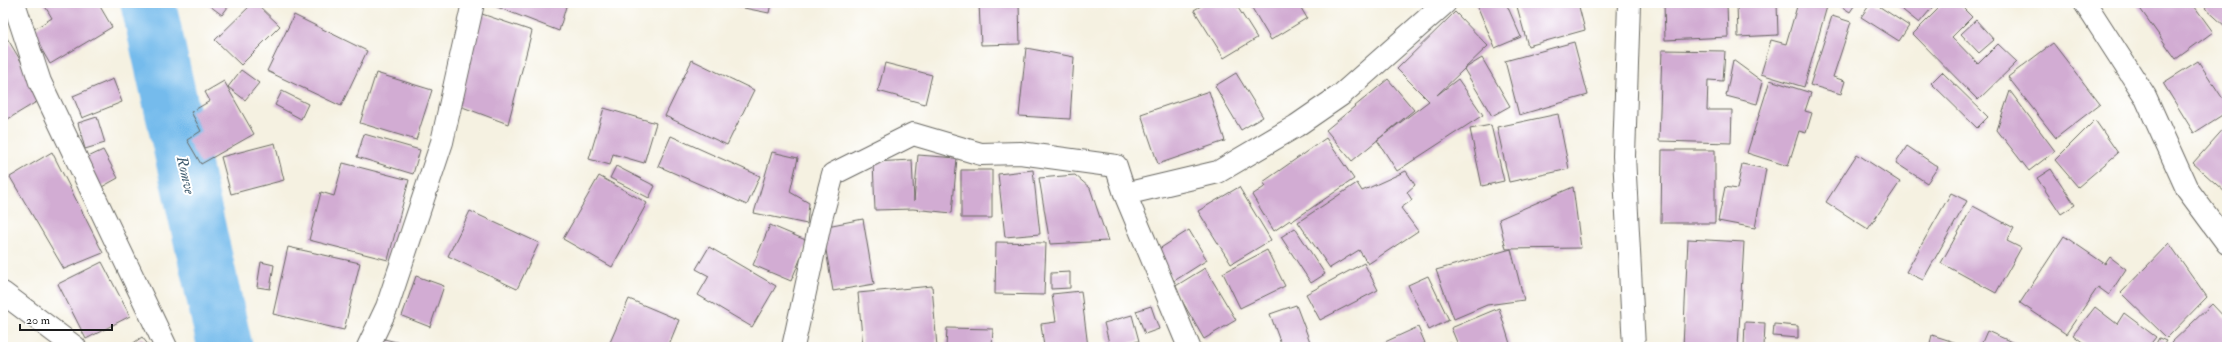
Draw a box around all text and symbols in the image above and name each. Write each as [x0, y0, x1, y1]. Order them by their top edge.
water label: Romve [172, 153, 199, 197]
scale bar [20, 306, 112, 332]
text: 20 m [26, 313, 51, 328]

